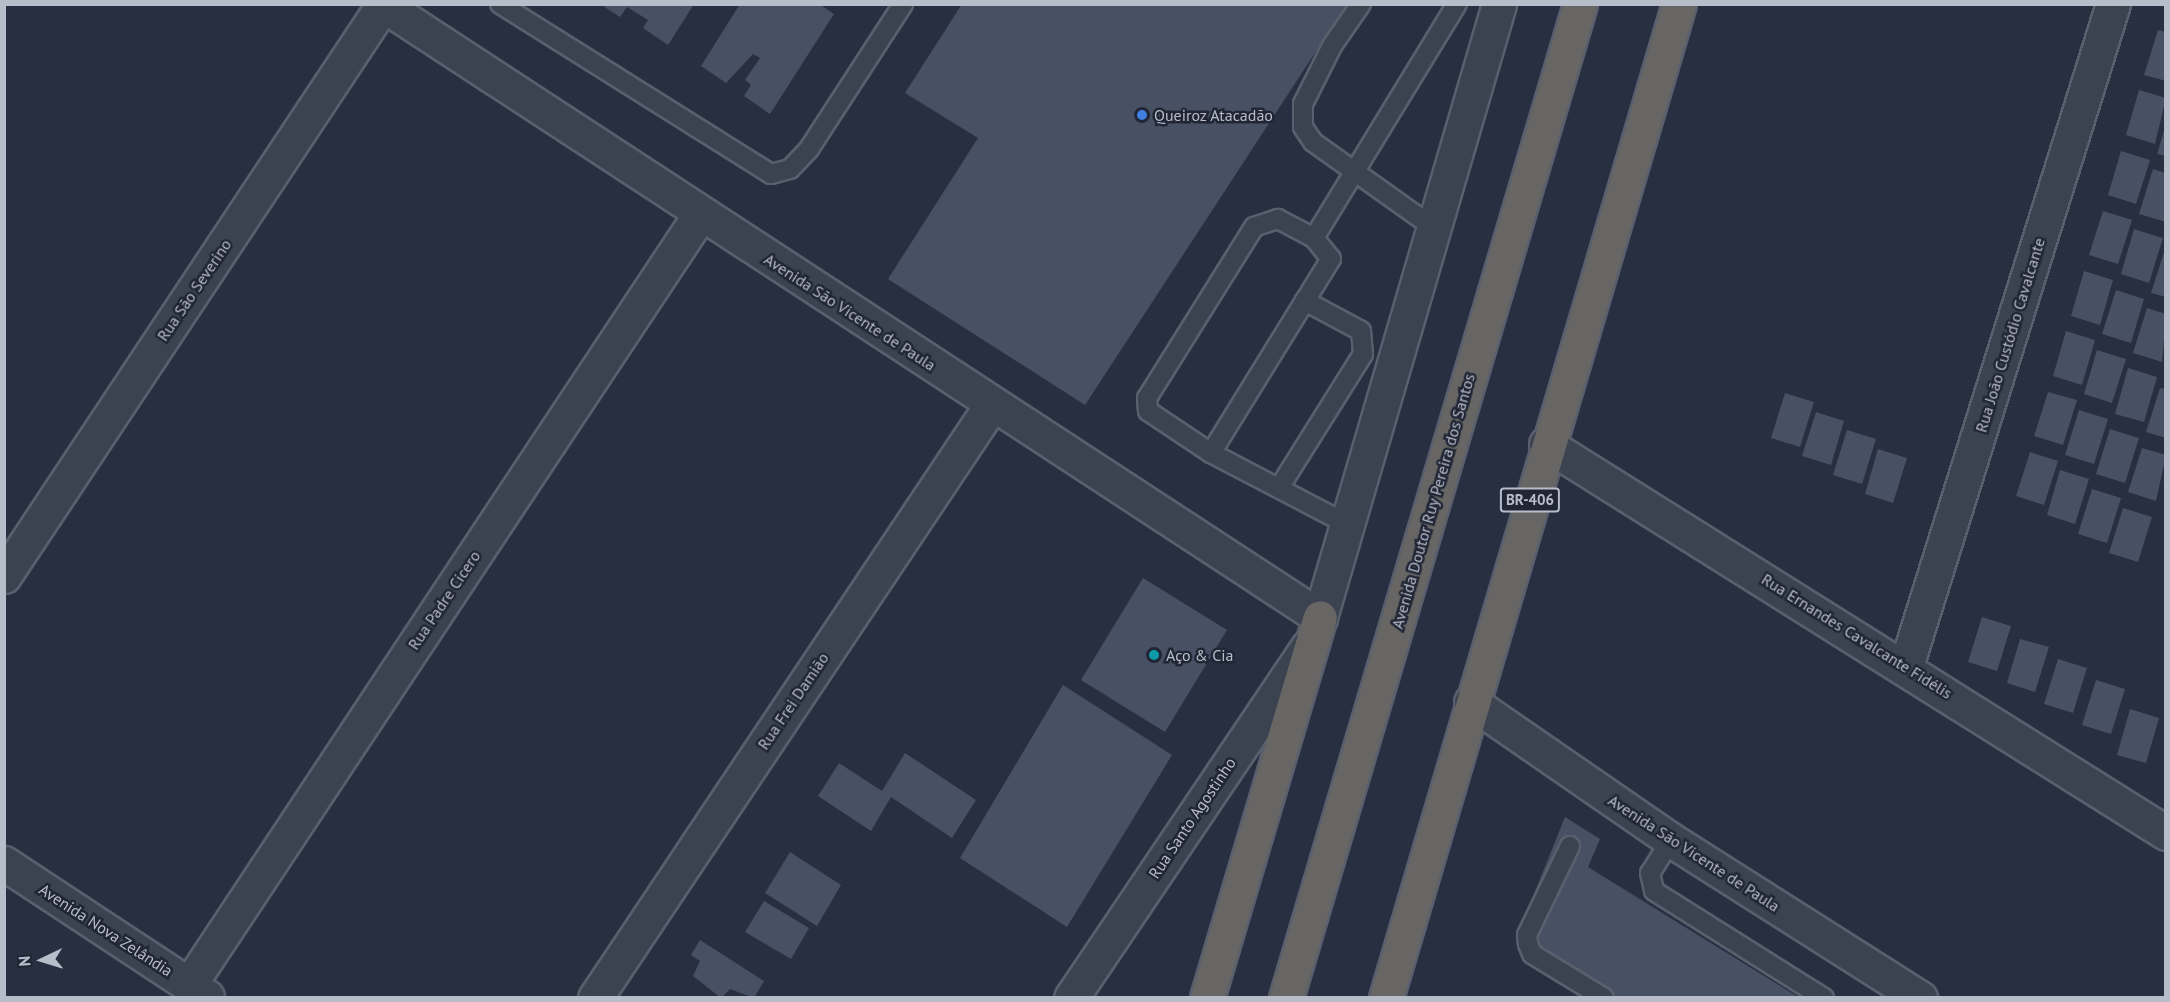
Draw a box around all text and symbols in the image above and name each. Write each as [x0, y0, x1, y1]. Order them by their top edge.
place label: Queiroz Atacadão [1154, 105, 1274, 125]
marker: Queiroz Atacadão [1135, 108, 1149, 122]
street label: Rua João Custódio Cavalcante [1971, 235, 2049, 435]
street label: Rua São Severino [153, 236, 235, 344]
street label: Avenida São Vicente de Paula [761, 249, 939, 375]
street label: Avenida Doutor Ruy Pereira dos Santos [1387, 371, 1479, 631]
road number: BR-406 [1498, 488, 1562, 512]
street label: Rua Padre Cícero [404, 547, 484, 653]
street label: Rua Ernandes Cavalcante Fidélis [1758, 569, 1956, 703]
place label: Aço & Cia [1166, 645, 1234, 665]
marker: Aço & Cia [1147, 648, 1161, 662]
street label: Rua Frei Damião [754, 649, 832, 753]
street label: Rua Santo Agostinho [1144, 754, 1240, 882]
street label: Avenida São Vicente de Paula [1605, 790, 1783, 916]
street label: Avenida Nova Zelândia [36, 880, 176, 980]
north arrow [12, 930, 72, 990]
text: N [14, 955, 34, 967]

